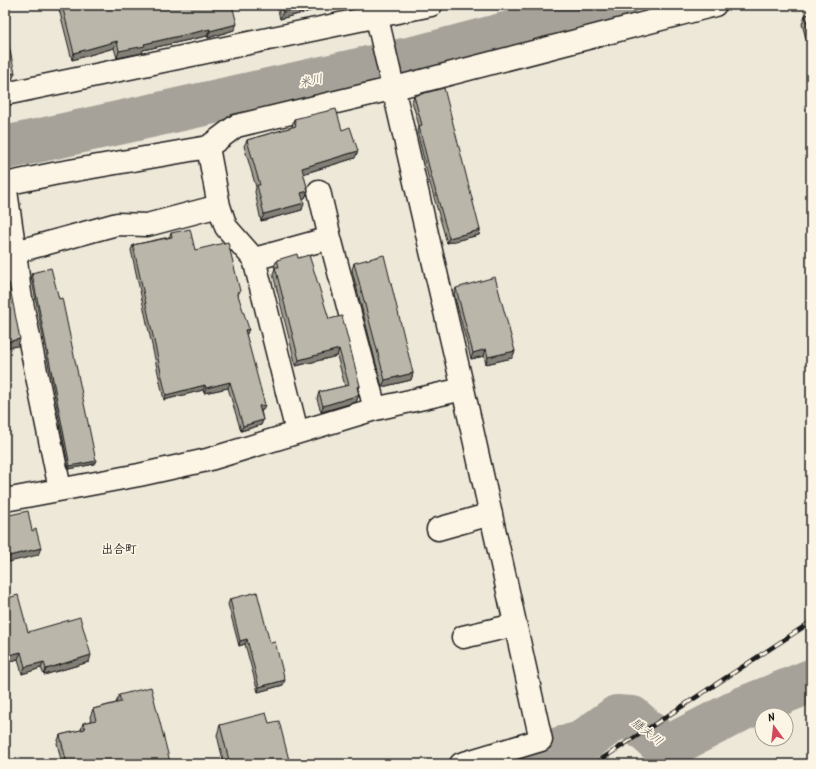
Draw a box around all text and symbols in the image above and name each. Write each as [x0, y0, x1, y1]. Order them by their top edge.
water label: 米川 [297, 69, 325, 93]
district label: 出合町 [101, 540, 137, 559]
north arrow [754, 707, 794, 747]
text: N [766, 709, 777, 728]
water label: 膳夫川 [627, 713, 667, 751]

